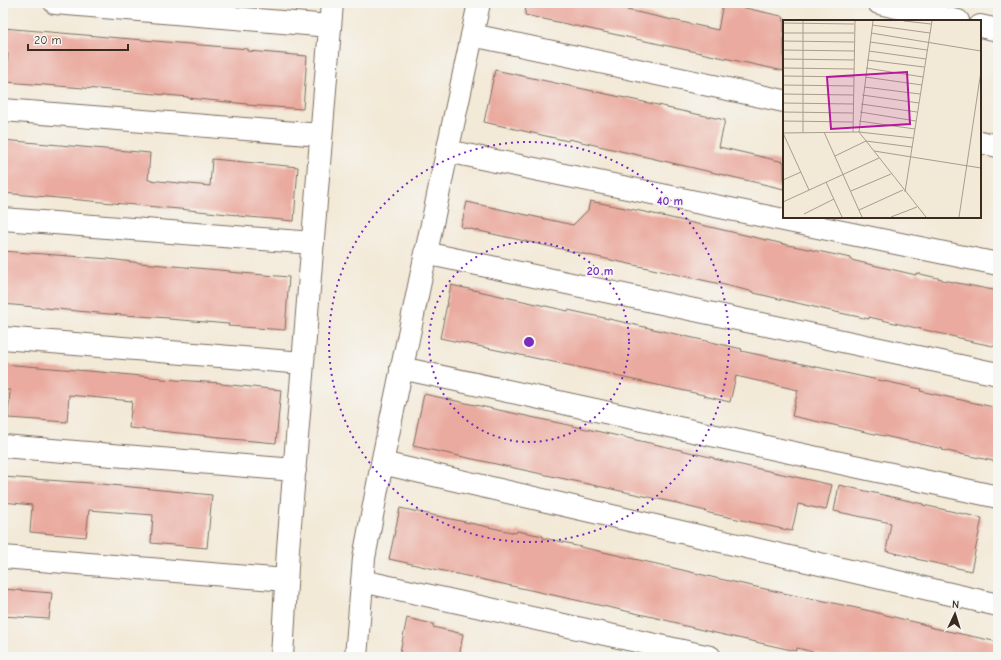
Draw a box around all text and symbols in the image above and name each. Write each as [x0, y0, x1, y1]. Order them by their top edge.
inset map [783, 20, 981, 218]
scale bar [28, 26, 128, 52]
text: 20 m [34, 33, 62, 47]
text: 40 m [657, 194, 683, 208]
text: 20 m [587, 264, 613, 278]
centre of rings [522, 335, 536, 349]
north arrow [935, 594, 975, 634]
text: N [952, 598, 960, 611]

